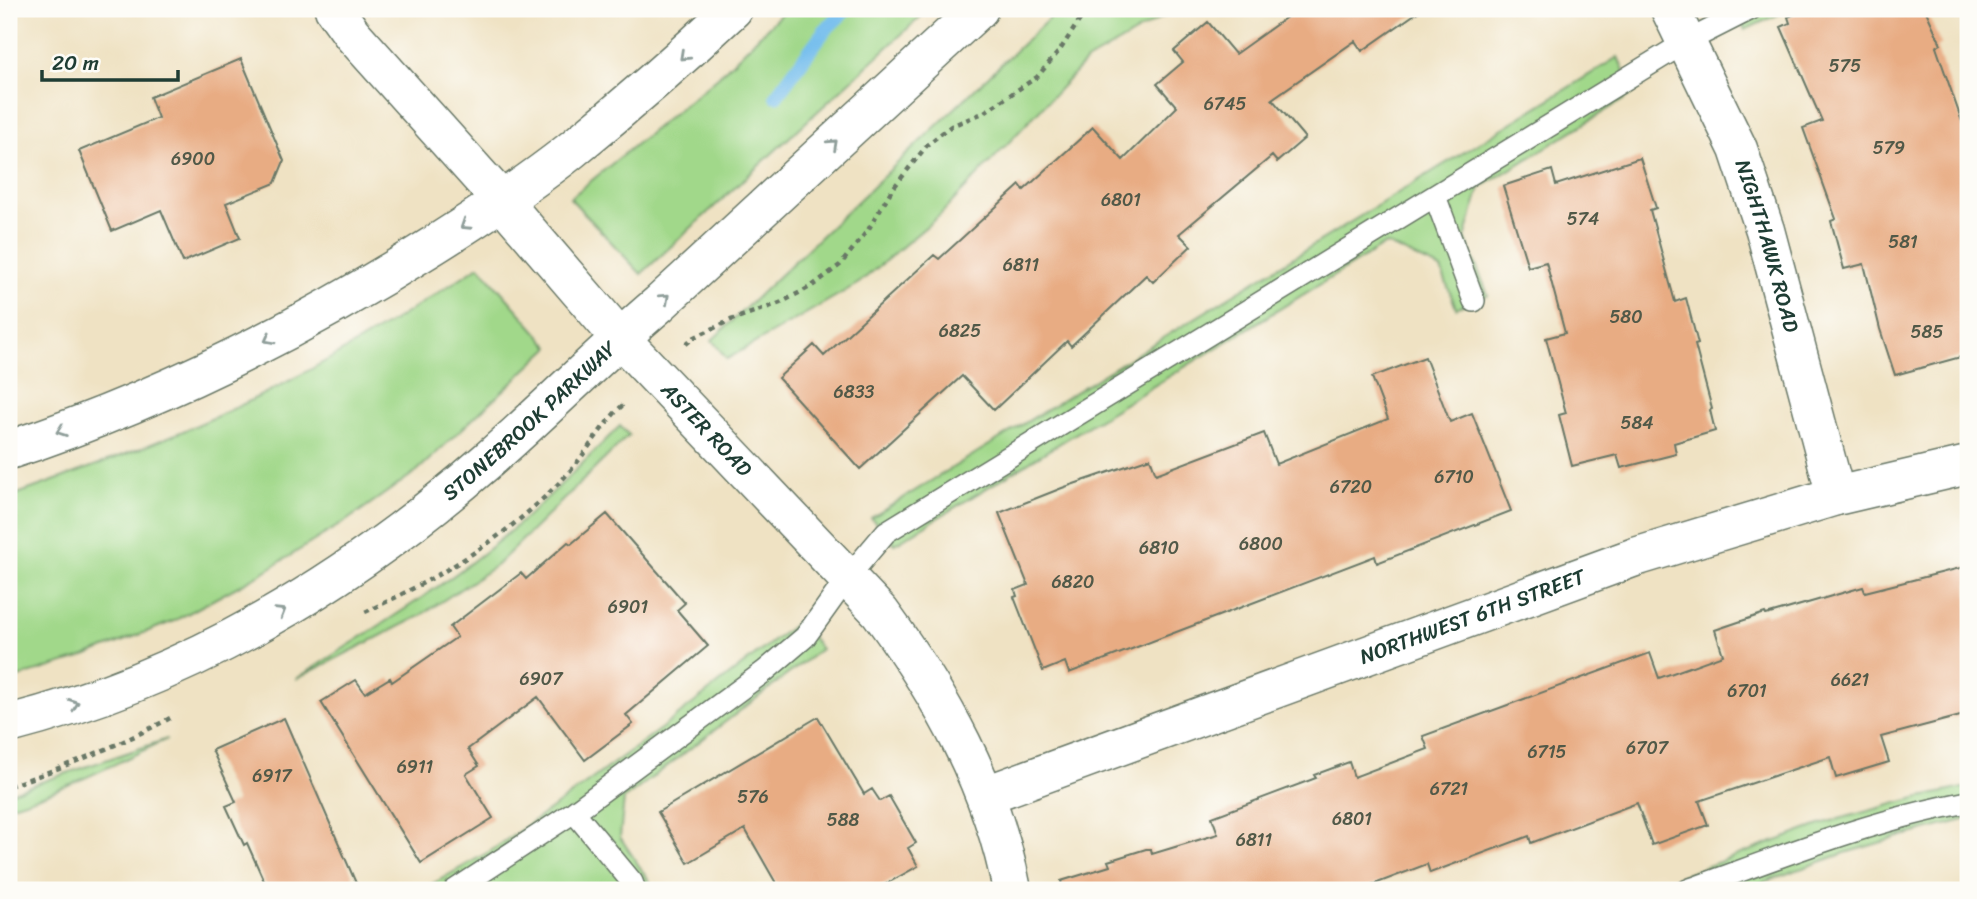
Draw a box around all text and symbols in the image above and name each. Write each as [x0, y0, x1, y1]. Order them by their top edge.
scale bar [42, 38, 178, 82]
text: 20 m [52, 44, 99, 82]
one-way arrow [679, 47, 692, 60]
house number: 575 [1829, 50, 1861, 82]
house number: 6745 [1204, 88, 1246, 120]
house number: 579 [1873, 132, 1905, 164]
one-way arrow [825, 140, 838, 152]
house number: 6900 [171, 143, 215, 175]
street label: NIGHTHAWK ROAD [1724, 154, 1811, 337]
house number: 6801 [1101, 184, 1141, 216]
house number: 574 [1567, 203, 1599, 235]
one-way arrow [460, 216, 473, 229]
house number: 581 [1888, 226, 1918, 258]
house number: 6811 [1003, 249, 1040, 281]
one-way arrow [657, 294, 670, 306]
house number: 580 [1609, 301, 1643, 333]
house number: 6825 [939, 315, 981, 347]
house number: 585 [1911, 316, 1943, 348]
street label: STONEBROOK PARKWAY [433, 330, 627, 511]
one-way arrow [264, 331, 276, 345]
street label: ASTER ROAD [651, 372, 762, 486]
house number: 6833 [834, 376, 875, 408]
house number: 584 [1620, 407, 1654, 439]
one-way arrow [56, 423, 68, 437]
house number: 6710 [1434, 461, 1474, 493]
house number: 6720 [1330, 471, 1372, 503]
house number: 6800 [1239, 528, 1283, 560]
house number: 6810 [1139, 532, 1179, 564]
street label: NORTHWEST 6TH STREET [1354, 557, 1592, 675]
house number: 6820 [1052, 566, 1094, 598]
house number: 6901 [608, 591, 648, 623]
one-way arrow [274, 607, 287, 620]
house number: 6907 [520, 663, 564, 695]
house number: 6621 [1831, 664, 1870, 696]
house number: 6701 [1727, 675, 1767, 707]
one-way arrow [67, 698, 80, 712]
house number: 6707 [1626, 732, 1670, 764]
house number: 6715 [1527, 736, 1567, 768]
house number: 6911 [397, 751, 434, 783]
house number: 6917 [252, 760, 293, 792]
house number: 6721 [1430, 773, 1469, 805]
house number: 576 [737, 781, 769, 813]
house number: 6801 [1332, 803, 1372, 835]
house number: 588 [827, 804, 859, 836]
house number: 6811 [1236, 824, 1273, 856]

